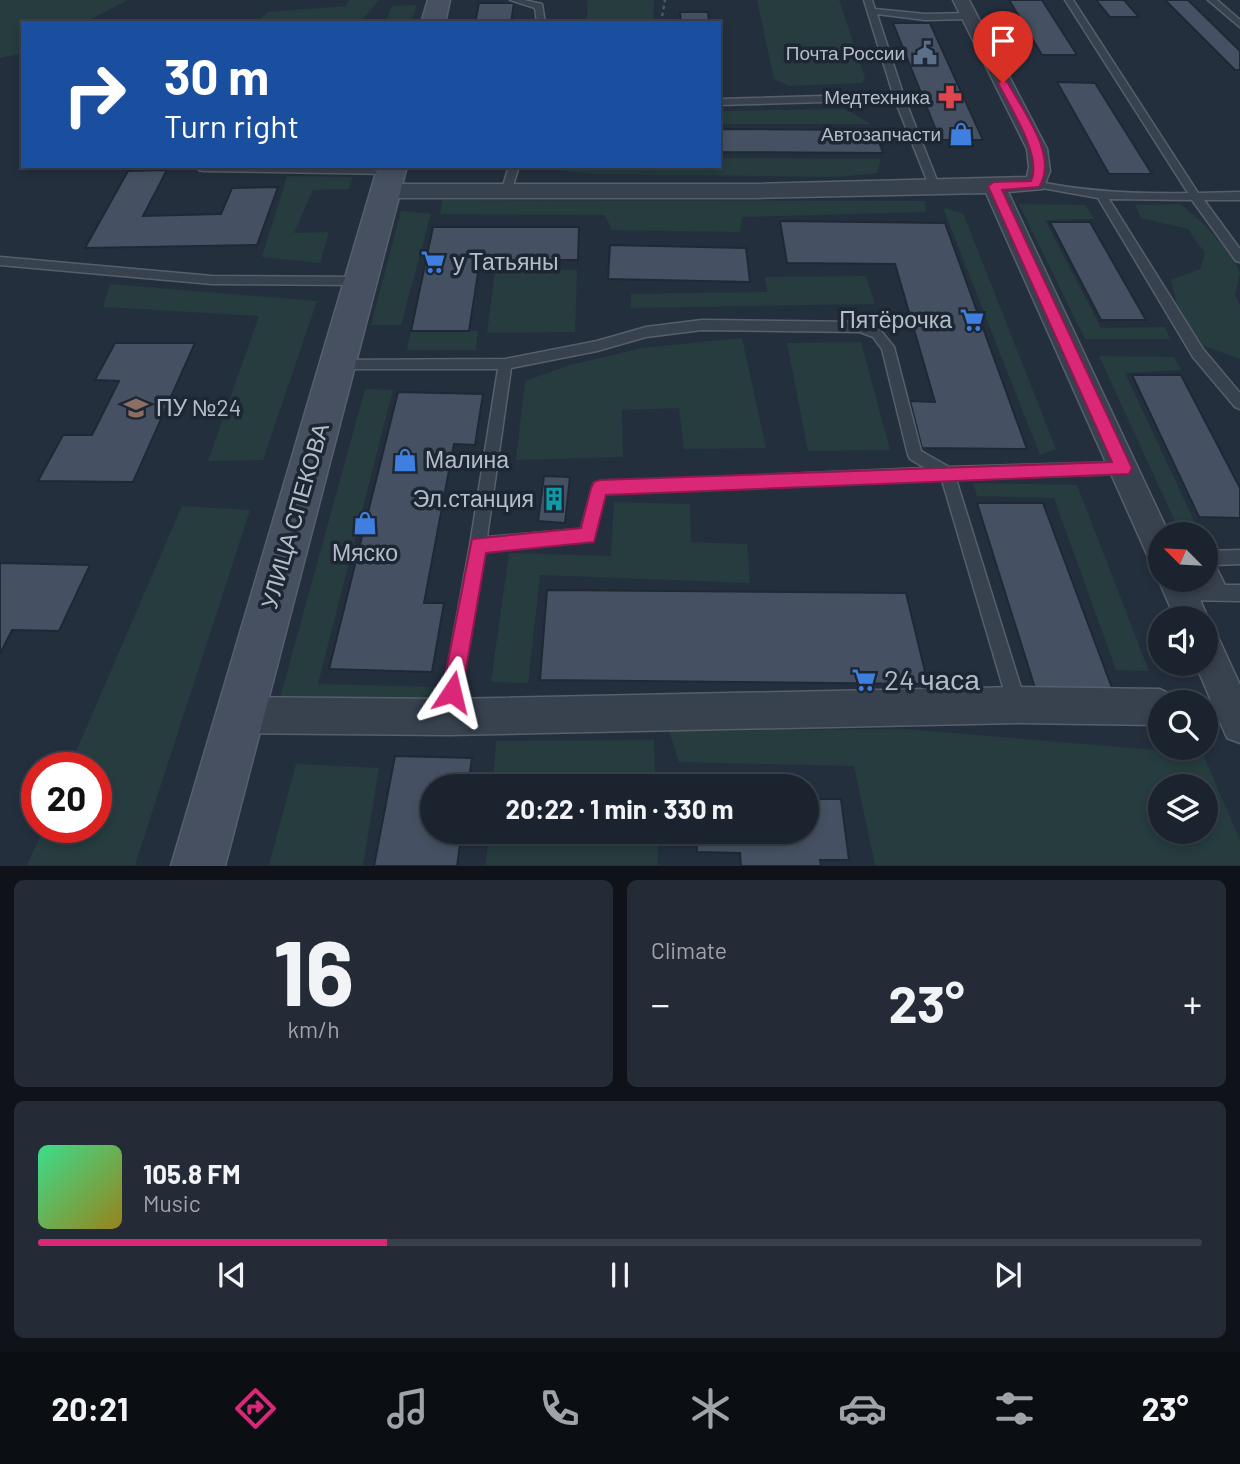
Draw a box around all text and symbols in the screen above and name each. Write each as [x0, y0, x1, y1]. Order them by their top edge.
pin [973, 11, 1033, 83]
icon: arrive [984, 22, 1022, 60]
public building icon: Почта России [911, 39, 939, 67]
place label: Почта России [786, 41, 905, 64]
text: 30 m [164, 46, 269, 105]
icon: right [49, 49, 140, 140]
pharmacy icon: Медтехника [936, 83, 964, 111]
place label: Медтехника [824, 85, 930, 108]
text: Turn right [164, 106, 299, 144]
shop icon: Автозапчасти [947, 120, 975, 148]
place label: Автозапчасти [821, 122, 941, 145]
place label: у Татьяны [453, 247, 559, 275]
supermarket icon: у Татьяны [419, 248, 447, 276]
place label: Пятёрочка [839, 305, 952, 333]
supermarket icon: Пятёрочка [958, 306, 986, 334]
place label: ПУ №24 [156, 393, 241, 421]
school or university icon: ПУ №24 [122, 394, 150, 422]
street label: УЛИЦА СПЕКОВА [254, 419, 334, 612]
place label: Малина [425, 445, 509, 473]
shop icon: Малина [391, 446, 419, 474]
place label: Эл.станция [413, 484, 534, 512]
building icon: Эл.станция [540, 485, 568, 513]
shop icon: Мяско [351, 509, 379, 537]
north arrow [1148, 522, 1218, 592]
map controls [1148, 522, 1218, 844]
place label: Мяско [332, 538, 398, 566]
button: sound [1148, 606, 1218, 676]
position arrow [415, 655, 489, 729]
place label: 24 часа [884, 662, 980, 696]
supermarket icon: 24 часа [850, 666, 878, 694]
button: search [1148, 690, 1218, 760]
speed limit sign: 20 [21, 752, 112, 843]
button: layers [1148, 774, 1218, 844]
text: 20:22 · 1 min · 330 m [506, 793, 733, 824]
text: 16 [273, 915, 354, 1024]
text: Climate [651, 936, 727, 964]
text: 23° [888, 971, 965, 1033]
text: − [651, 980, 670, 1026]
text: + [1183, 980, 1202, 1026]
text: km/h [287, 1015, 340, 1043]
text: 105.8 FM [143, 1158, 240, 1189]
text: Music [143, 1189, 201, 1217]
icon: previous [213, 1256, 251, 1294]
icon: pause [601, 1256, 639, 1294]
icon: next [989, 1256, 1027, 1294]
icon: directions [231, 1384, 280, 1433]
icon: music [383, 1384, 432, 1433]
icon: phone [535, 1384, 584, 1433]
icon: climate [686, 1384, 735, 1433]
icon: car [838, 1384, 887, 1433]
icon: filters [990, 1384, 1039, 1433]
text: 20:21 [51, 1389, 128, 1427]
text: 23° [1142, 1389, 1189, 1427]

